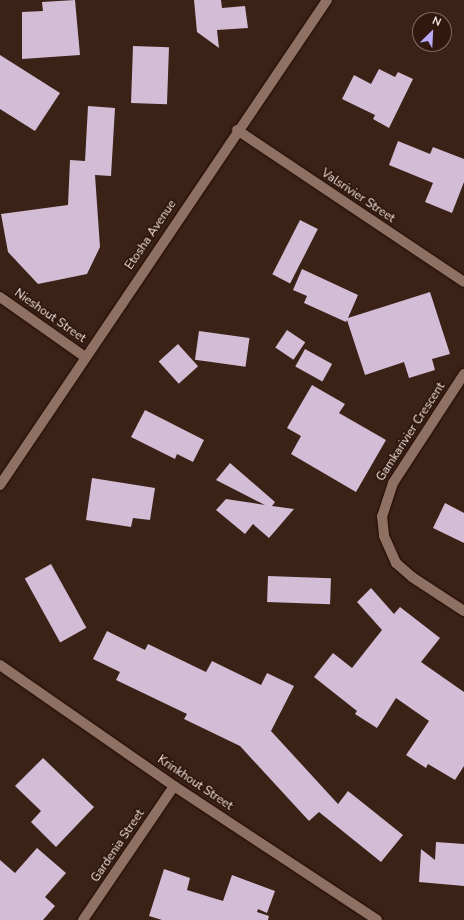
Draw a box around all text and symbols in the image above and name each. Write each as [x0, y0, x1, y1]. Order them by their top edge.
north arrow [412, 12, 452, 52]
text: N [430, 13, 443, 30]
street label: Valsrivier Street [318, 166, 398, 226]
street label: Etosha Avenue [122, 198, 180, 272]
street label: Nieshout Street [11, 286, 89, 346]
street label: Gamkarivier Crescent [374, 380, 448, 484]
street label: Krinkhout Street [155, 753, 235, 813]
street label: Gardenia Street [88, 807, 148, 885]

